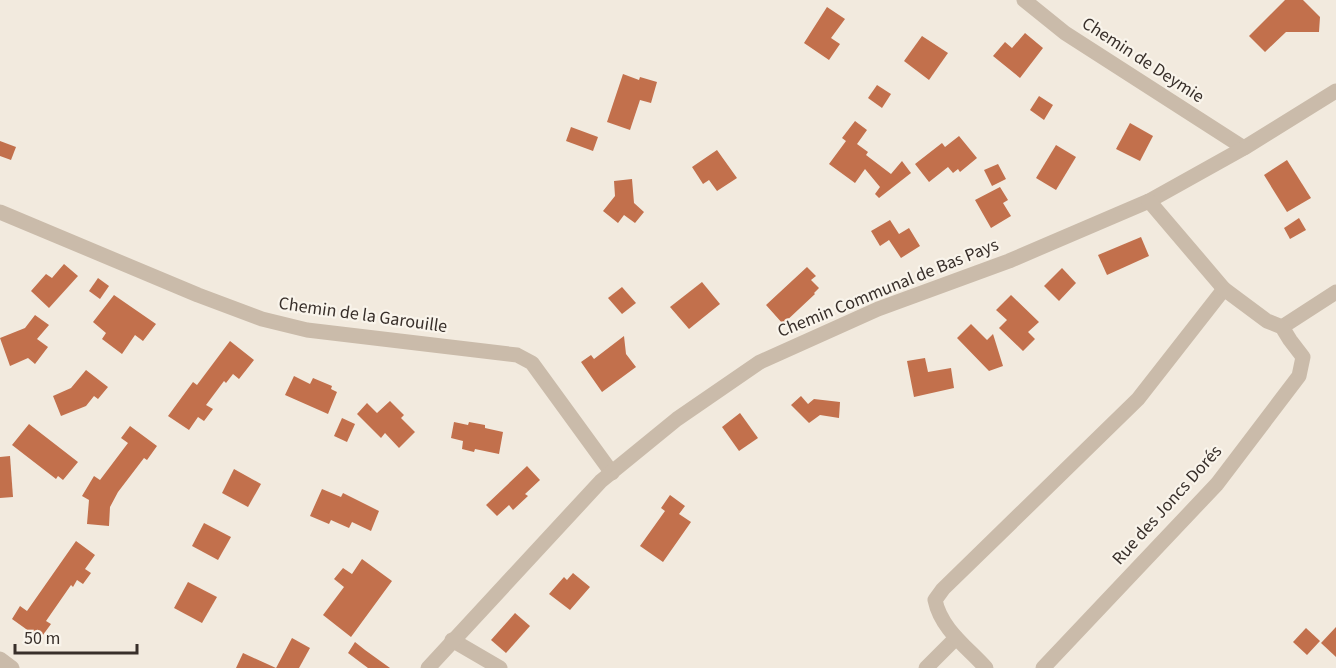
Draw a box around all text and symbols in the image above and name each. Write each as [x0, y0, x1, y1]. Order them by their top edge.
street label: Chemin de Deymie [1077, 11, 1209, 109]
street label: Chemin Communal de Bas Pays [774, 232, 1002, 344]
street label: Chemin de la Garouille [277, 291, 449, 339]
street label: Rue des Joncs Dorés [1106, 440, 1228, 570]
scale bar [15, 617, 136, 655]
text: 50 m [24, 626, 60, 651]

